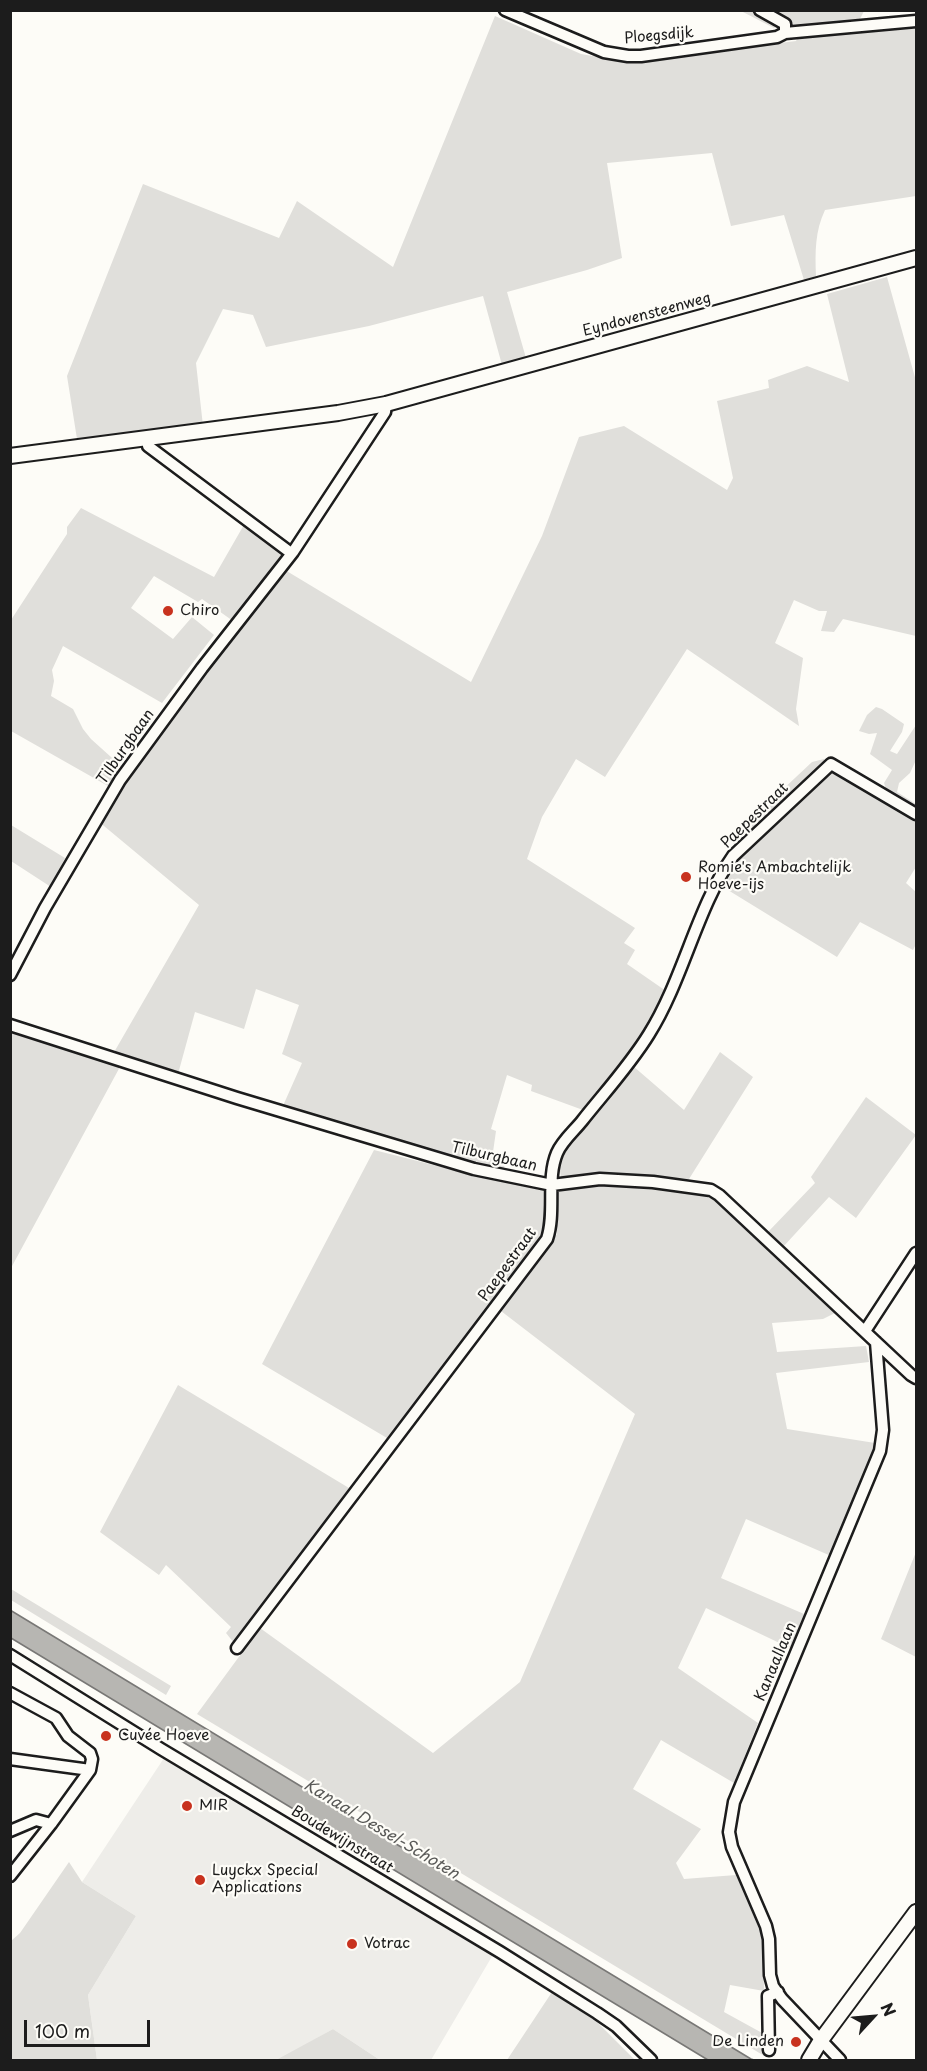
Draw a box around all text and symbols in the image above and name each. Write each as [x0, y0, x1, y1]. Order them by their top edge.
street label: Ploegsdijk [624, 24, 694, 48]
street label: Eyndovensteenweg [581, 289, 713, 341]
place label: Chiro [180, 602, 219, 620]
marker: Chiro [161, 604, 175, 618]
street label: Tilburgbaan [94, 706, 158, 788]
street label: Paepestraat [718, 779, 792, 853]
place label: Romie's Ambachtelijk Hoeve-ijs [698, 859, 851, 894]
marker: Romie's Ambachtelijk Hoeve-ijs [679, 870, 693, 884]
street label: Tilburgbaan [449, 1138, 539, 1176]
street label: Paepestraat [475, 1225, 541, 1305]
street label: Kanaallaan [751, 1620, 801, 1704]
place label: Cuvée Hoeve [118, 1727, 209, 1745]
marker: Cuvée Hoeve [99, 1729, 113, 1743]
water label: Kanaal Dessel-Schoten [300, 1776, 462, 1884]
place label: MIR [199, 1797, 228, 1815]
marker: MIR [180, 1799, 194, 1813]
street label: Boudewijnstraat [288, 1802, 396, 1878]
place label: Luyckx Special Applications [212, 1862, 318, 1897]
marker: Luyckx Special Applications [193, 1873, 207, 1887]
place label: Votrac [364, 1935, 410, 1953]
marker: Votrac [345, 1937, 359, 1951]
north arrow [843, 1987, 903, 2047]
text: N [876, 1998, 903, 2020]
scale bar [27, 2008, 153, 2046]
text: 100 m [35, 2017, 90, 2044]
place label: De Linden [712, 2033, 784, 2051]
marker: De Linden [789, 2035, 803, 2049]

